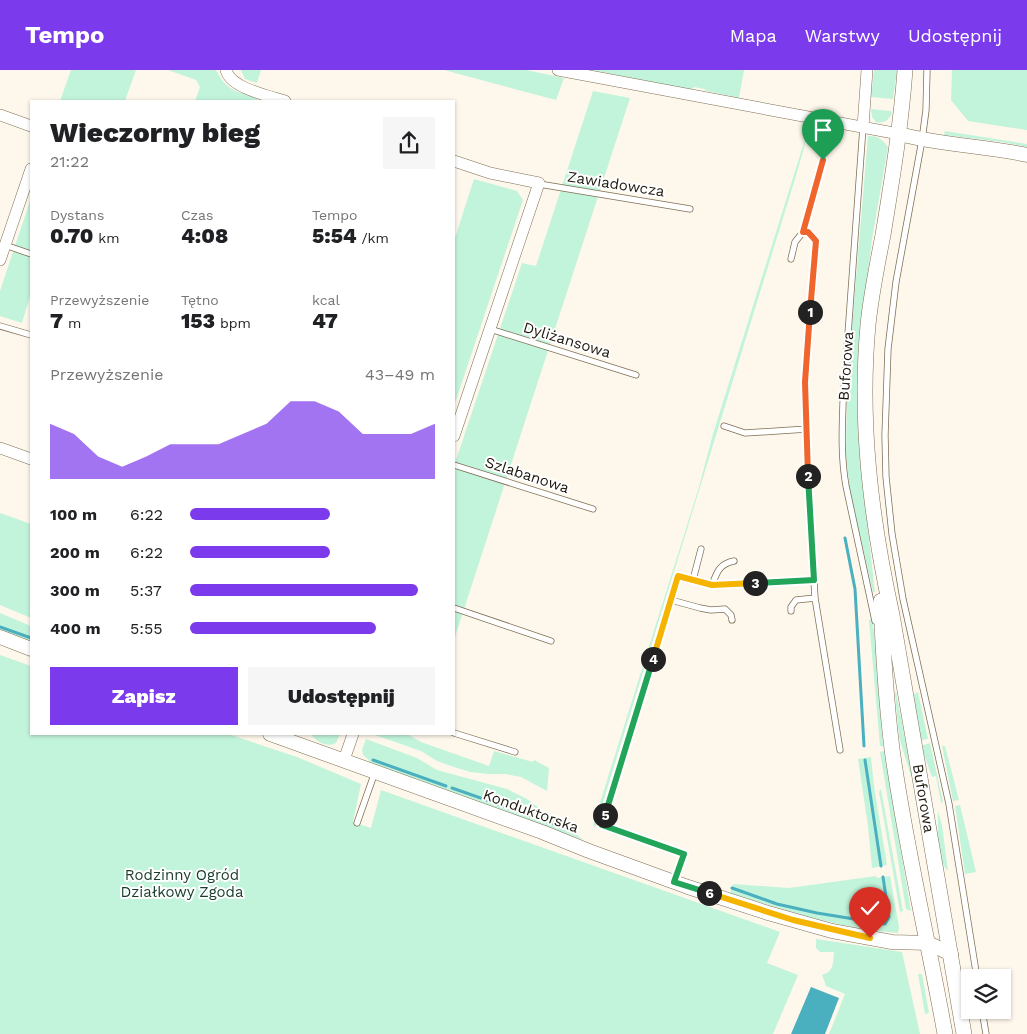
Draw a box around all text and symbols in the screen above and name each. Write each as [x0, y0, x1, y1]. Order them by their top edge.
text: Tempo [25, 21, 104, 49]
text: Mapa [730, 25, 777, 46]
text: Warstwy [805, 25, 880, 46]
text: Udostępnij [908, 25, 1002, 46]
pin [802, 109, 844, 160]
text: Wieczorny bieg [50, 116, 260, 149]
icon: arrive [809, 116, 837, 144]
button: share [383, 117, 435, 169]
text: 21:22 [50, 152, 89, 171]
street label: Zawiadowcza [566, 167, 666, 201]
text: Dystans [50, 207, 104, 223]
text: Czas [181, 207, 213, 223]
text: Tempo [312, 207, 358, 223]
text: 0.70 [50, 223, 94, 248]
text: 4:08 [181, 223, 228, 248]
text: 5:54 [312, 223, 357, 248]
text: km [94, 230, 120, 246]
text: /km [357, 230, 389, 246]
text: Przewyższenie [50, 292, 149, 308]
text: Tętno [181, 292, 219, 308]
text: kcal [312, 292, 340, 308]
pin: 1 [798, 300, 822, 324]
text: 1 [807, 304, 814, 320]
text: 7 [50, 308, 63, 333]
text: 153 [181, 308, 215, 333]
text: 47 [312, 308, 338, 333]
text: m [63, 315, 81, 331]
text: bpm [215, 315, 251, 331]
street label: Dyliżansowa [521, 318, 613, 362]
street label: Buforowa [835, 330, 857, 401]
text: Przewyższenie [50, 365, 163, 384]
text: 43–49 m [365, 365, 435, 384]
street label: Szlabanowa [483, 453, 572, 497]
pin: 2 [796, 464, 820, 488]
text: 2 [804, 468, 813, 484]
text: 100 m [50, 505, 97, 524]
text: 6:22 [130, 505, 163, 524]
text: 200 m [50, 543, 100, 562]
text: 6:22 [130, 543, 163, 562]
pin: 3 [742, 570, 768, 596]
text: 3 [751, 575, 760, 591]
text: 300 m [50, 581, 100, 600]
text: 5:37 [130, 581, 162, 600]
text: 400 m [50, 619, 101, 638]
text: 5:55 [130, 619, 163, 638]
pin: 4 [640, 646, 666, 672]
text: 4 [649, 651, 658, 667]
button: Zapisz [50, 667, 238, 725]
button: Udostępnij [248, 667, 435, 725]
street label: Buforowa [909, 763, 938, 835]
street label: Konduktorska [481, 785, 582, 837]
pin: 5 [592, 802, 618, 828]
text: 5 [601, 807, 610, 823]
park label: Rodzinny Ogród Działkowy Zgoda [120, 866, 244, 901]
pin: 6 [696, 880, 722, 906]
text: 6 [705, 885, 714, 901]
pin [849, 887, 891, 938]
icon: check [856, 894, 884, 922]
map controls [961, 969, 1011, 1019]
button: layers [961, 969, 1011, 1019]

